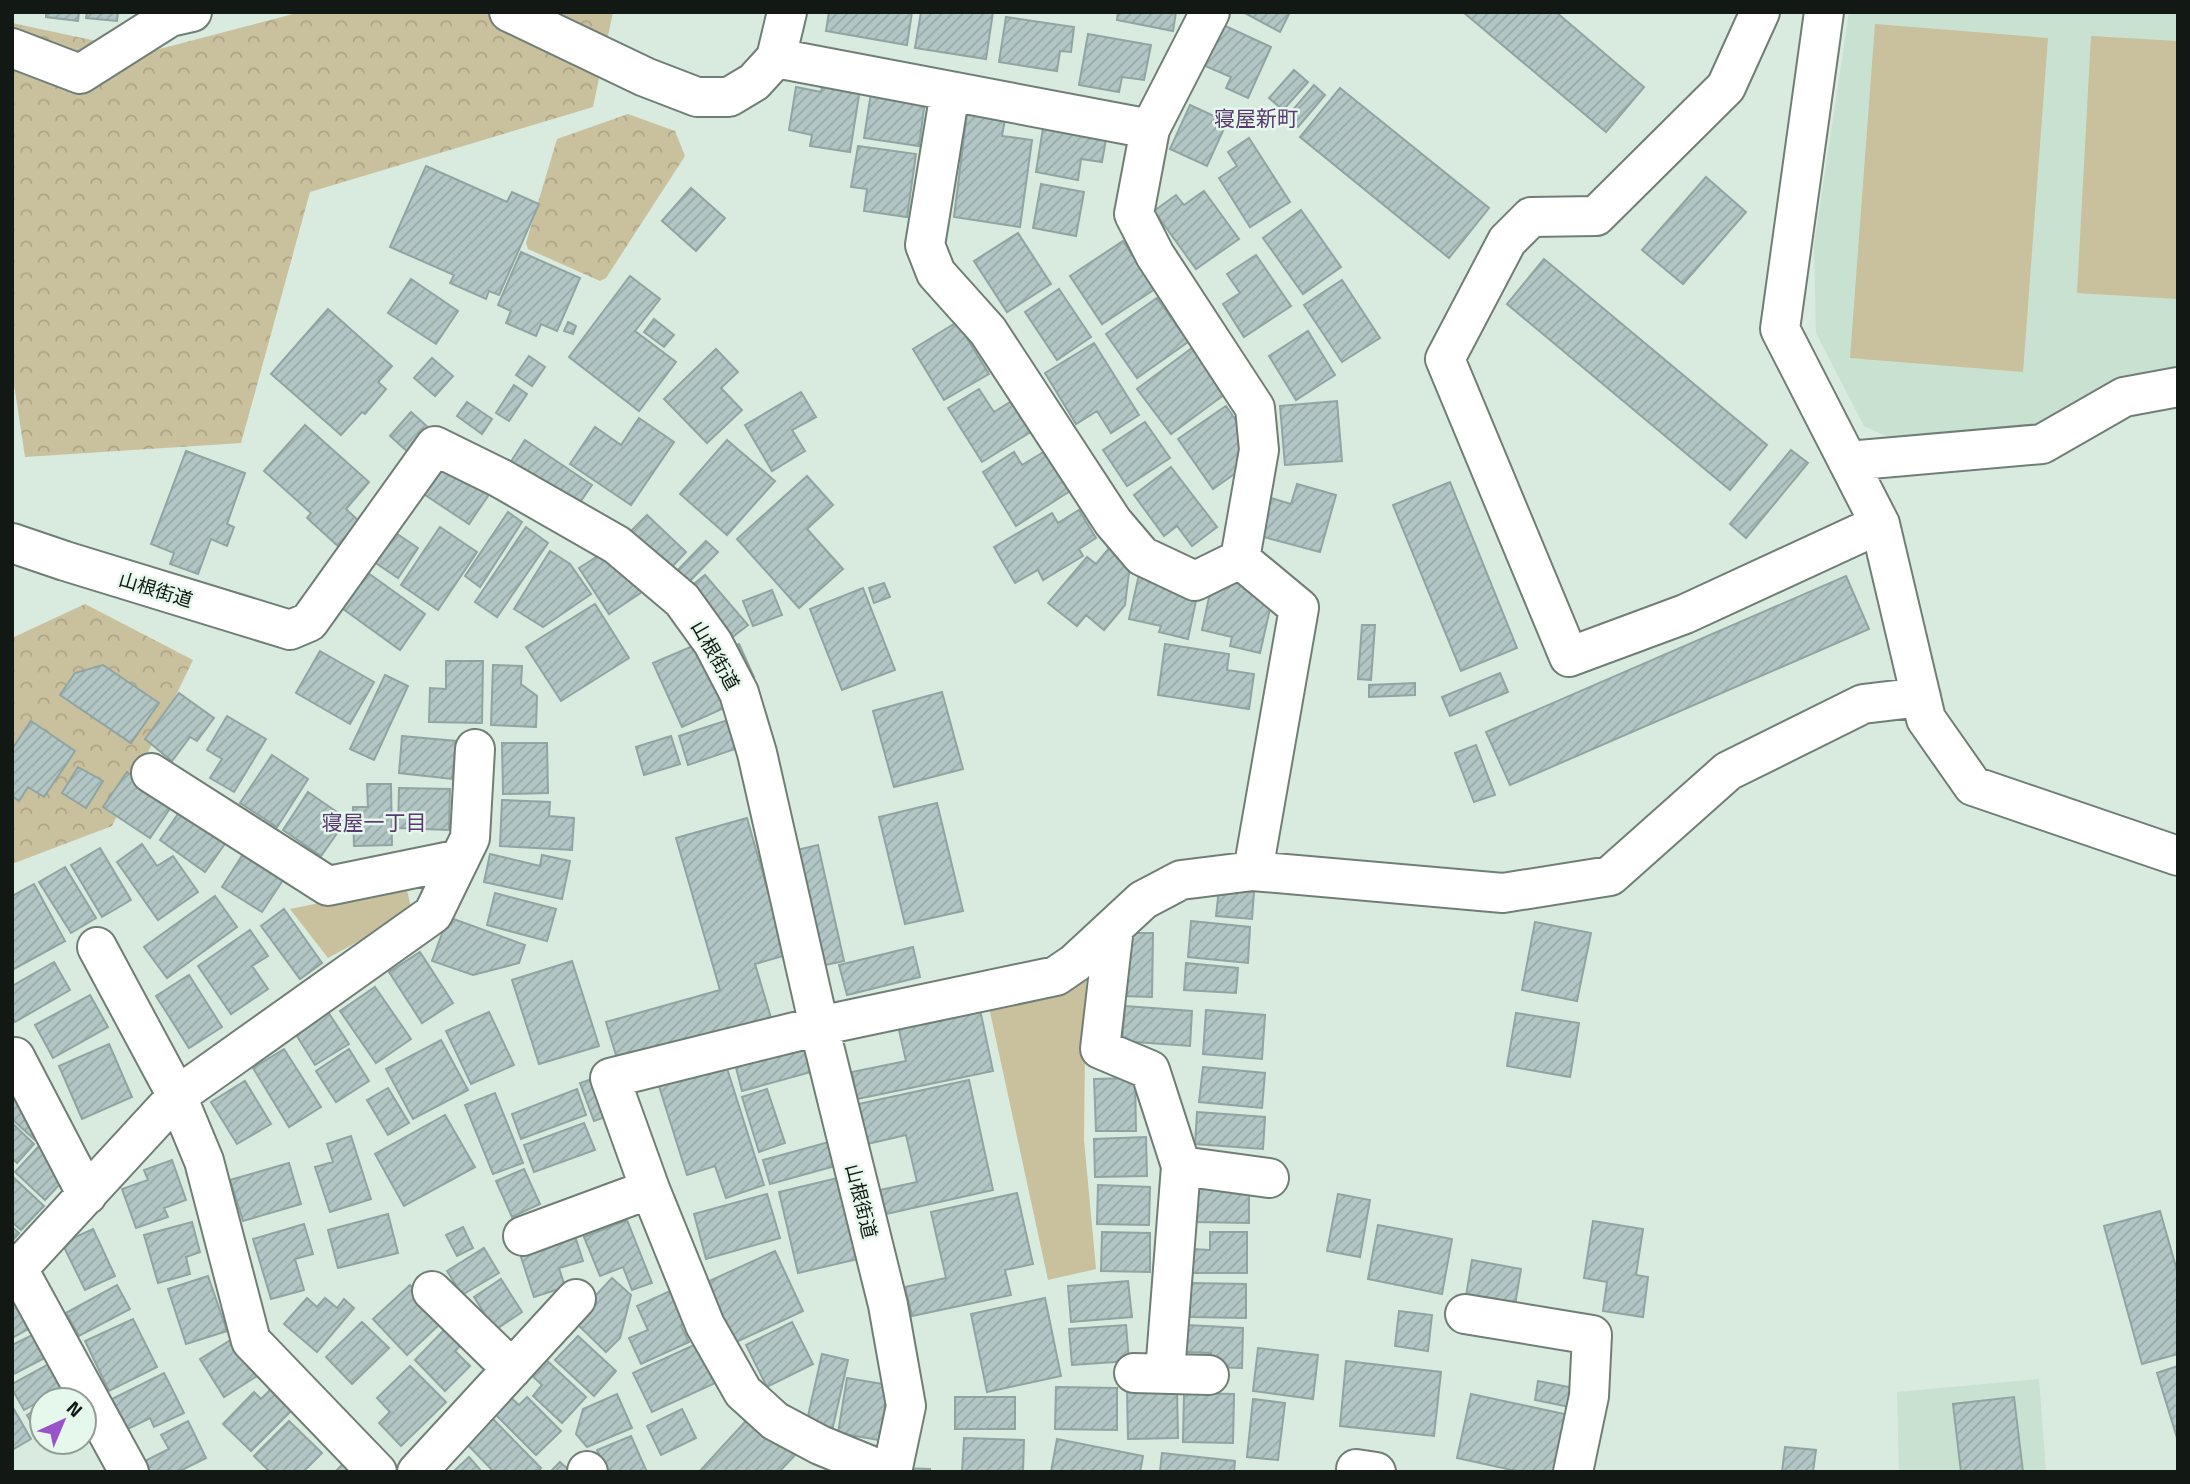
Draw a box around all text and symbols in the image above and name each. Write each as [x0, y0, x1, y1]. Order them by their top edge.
district label: 寝屋新町 [1214, 102, 1298, 134]
street label: 山根街道 [115, 564, 197, 614]
street label: 山根街道 [684, 615, 748, 695]
district label: 寝屋一丁目 [322, 806, 427, 838]
street label: 山根街道 [839, 1161, 885, 1241]
north arrow [28, 1386, 98, 1456]
text: N [60, 1393, 90, 1423]

